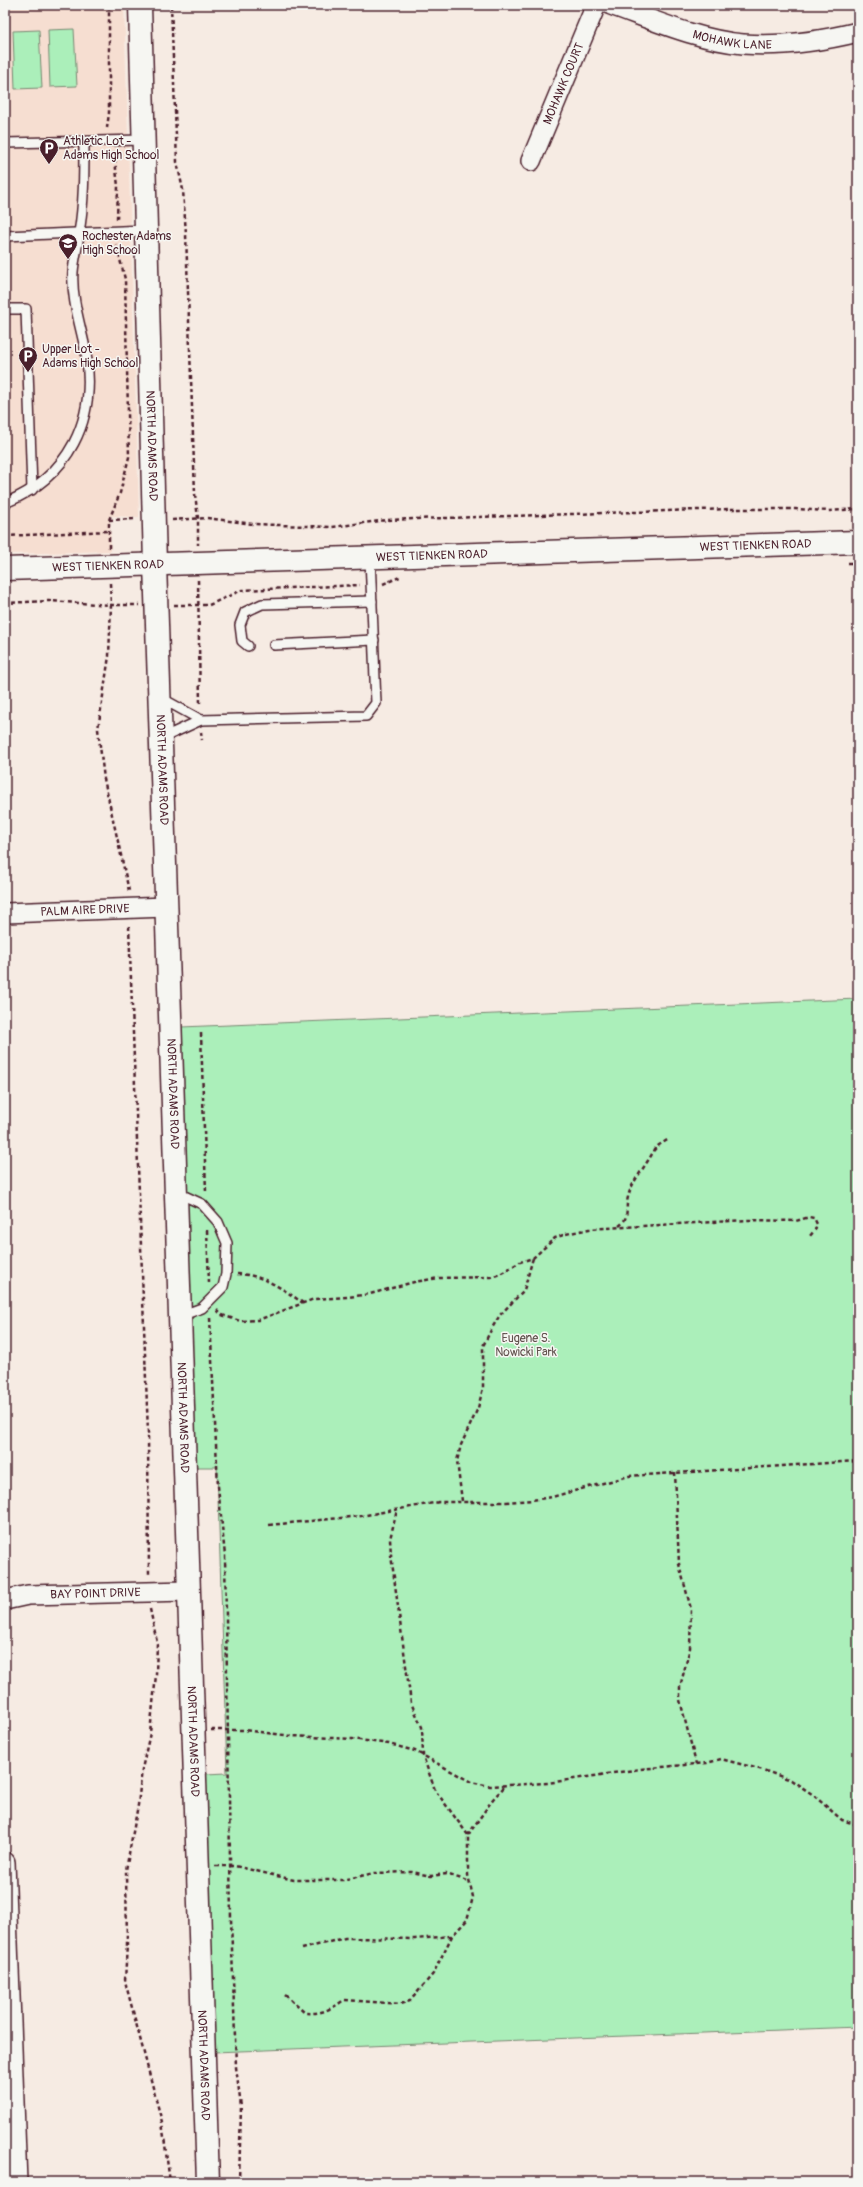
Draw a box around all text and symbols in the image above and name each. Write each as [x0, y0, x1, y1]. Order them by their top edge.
street label: MOHAWK LANE [691, 27, 772, 53]
street label: MOHAWK COURT [540, 40, 588, 127]
place label: Athletic Lot - Adams High School [63, 134, 159, 163]
parking icon: Athletic Lot - Adams High School [38, 137, 60, 165]
place label: Rochester Adams High School [82, 229, 172, 258]
school or university icon: Rochester Adams High School [57, 232, 79, 260]
place label: Upper Lot - Adams High School [42, 342, 138, 371]
parking icon: Upper Lot - Adams High School [17, 345, 39, 373]
street label: NORTH ADAMS ROAD [142, 390, 160, 502]
street label: WEST TIENKEN ROAD [700, 536, 812, 555]
street label: WEST TIENKEN ROAD [376, 547, 488, 565]
street label: WEST TIENKEN ROAD [52, 557, 165, 576]
street label: NORTH ADAMS ROAD [152, 714, 171, 826]
street label: PALM AIRE DRIVE [40, 901, 130, 920]
street label: NORTH ADAMS ROAD [163, 1038, 182, 1150]
park label: Eugene S. Nowicki Park [495, 1331, 557, 1360]
street label: NORTH ADAMS ROAD [174, 1362, 192, 1474]
street label: BAY POINT DRIVE [50, 1585, 141, 1602]
street label: NORTH ADAMS ROAD [184, 1686, 202, 1798]
street label: NORTH ADAMS ROAD [194, 2010, 213, 2121]

